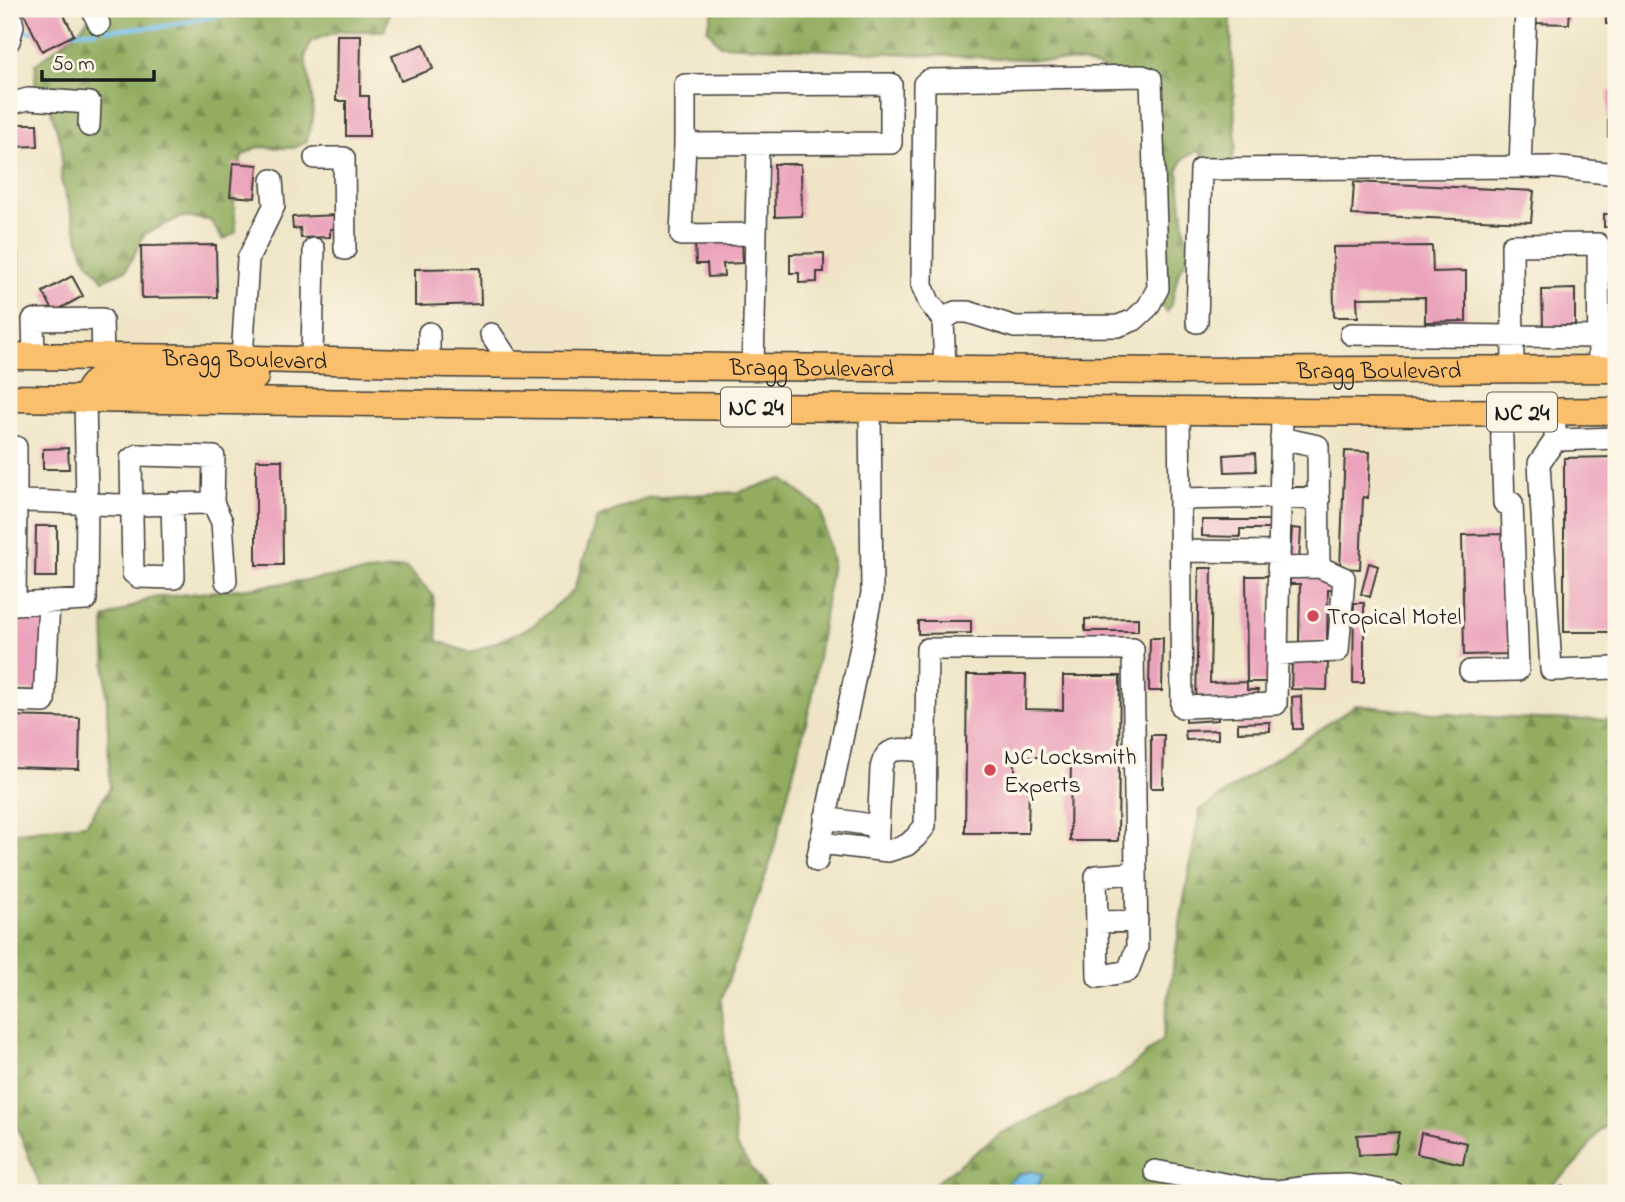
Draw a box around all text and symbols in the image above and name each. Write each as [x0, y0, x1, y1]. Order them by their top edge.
scale bar [42, 38, 154, 82]
text: 50 m [52, 50, 95, 80]
street label: Bragg Boulevard [162, 342, 328, 381]
street label: Bragg Boulevard [728, 352, 895, 388]
street label: Bragg Boulevard [1296, 355, 1462, 390]
road number: NC 24 [721, 388, 791, 426]
road number: NC 24 [1487, 392, 1557, 432]
place label: Tropical Motel [1327, 601, 1462, 636]
marker: Tropical Motel [1305, 608, 1321, 624]
place label: NC Locksmith Experts [1004, 741, 1137, 804]
marker: NC Locksmith Experts [982, 762, 998, 778]

